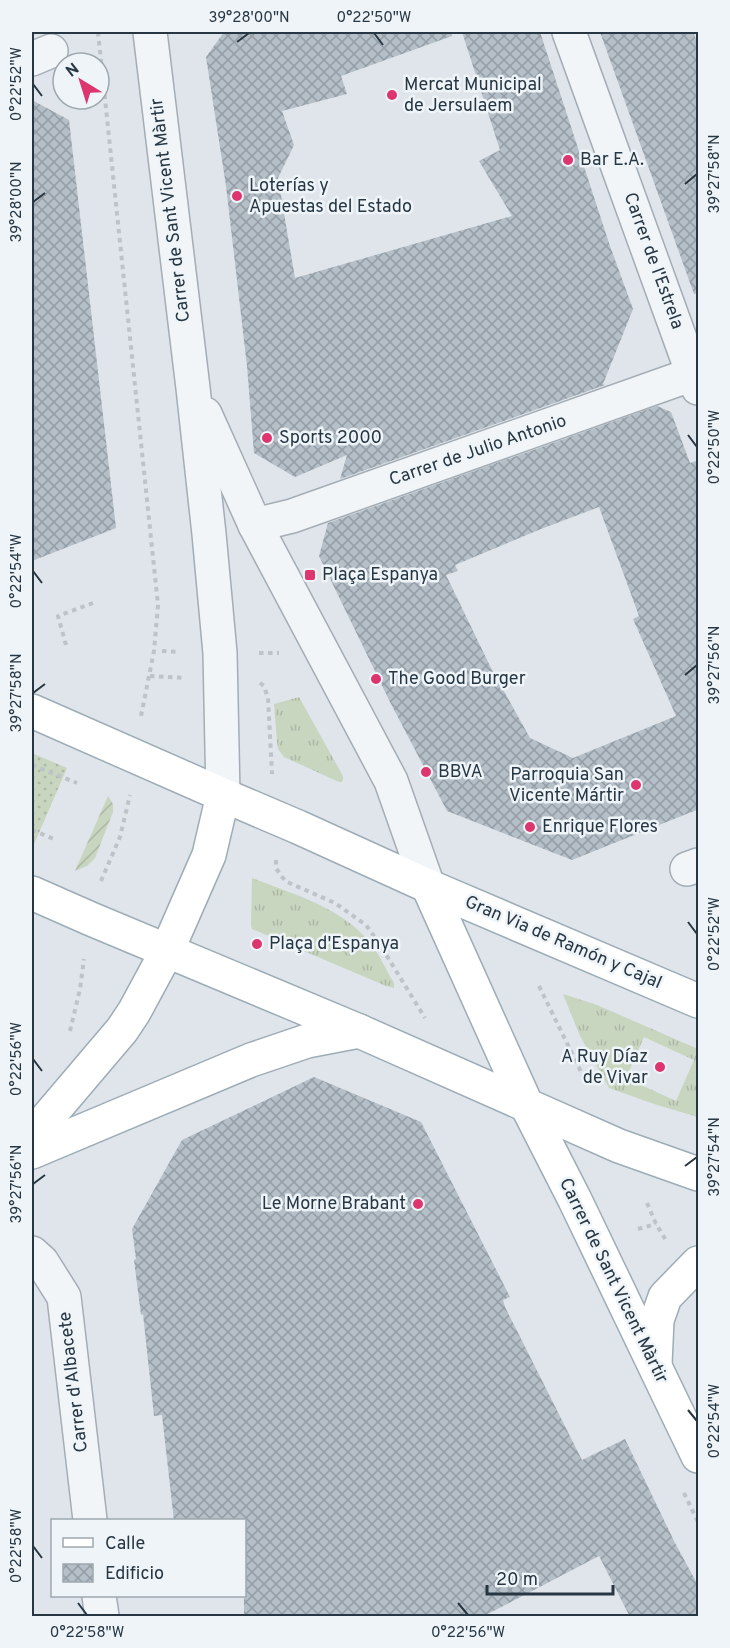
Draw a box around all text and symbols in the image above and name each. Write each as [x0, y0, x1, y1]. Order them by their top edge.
text: 39°28'00"N [208, 9, 290, 28]
text: 0°22'50"W [337, 9, 411, 28]
text: 0°22'52"W [8, 47, 27, 121]
north arrow [51, 51, 111, 111]
text: N [62, 59, 84, 82]
place label: Mercat Municipal de Jersulaem [404, 74, 542, 118]
marker: Mercat Municipal de Jersulaem [385, 88, 399, 102]
street label: Carrer de Sant Vicent Màrtir [146, 97, 196, 323]
text: 39°27'58"N [706, 134, 725, 214]
place label: Bar E.A. [580, 149, 644, 172]
marker: Bar E.A. [561, 153, 575, 167]
text: 39°28'00"N [8, 161, 27, 243]
place label: Loterías y Apuestas del Estado [249, 175, 412, 219]
marker: Loterías y Apuestas del Estado [230, 189, 244, 203]
street label: Carrer de l'Estrela [618, 190, 688, 332]
street label: Carrer de Julio Antonio [386, 410, 570, 492]
text: 0°22'50"W [706, 410, 725, 484]
place label: Sports 2000 [279, 427, 382, 450]
marker: Sports 2000 [260, 431, 274, 445]
text: 0°22'54"W [8, 534, 27, 608]
place label: Plaça Espanya [322, 564, 438, 587]
marker: Plaça Espanya [303, 568, 317, 582]
text: 39°27'56"N [706, 626, 725, 704]
text: 39°27'58"N [8, 653, 27, 733]
place label: The Good Burger [388, 668, 526, 691]
marker: The Good Burger [369, 672, 383, 686]
place label: BBVA [438, 761, 483, 784]
place label: Parroquia San Vicente Mártir [509, 764, 624, 808]
marker: BBVA [419, 765, 433, 779]
marker: Parroquia San Vicente Mártir [629, 778, 643, 792]
place label: Enrique Flores [542, 816, 658, 839]
marker: Enrique Flores [523, 820, 537, 834]
street label: Gran Via de Ramón y Cajal [461, 891, 665, 995]
text: 0°22'52"W [706, 897, 725, 971]
place label: Plaça d'Espanya [269, 933, 399, 956]
marker: Plaça d'Espanya [250, 937, 264, 951]
text: 0°22'56"W [8, 1022, 27, 1096]
place label: A Ruy Díaz de Vivar [561, 1046, 648, 1090]
marker: A Ruy Díaz de Vivar [653, 1060, 667, 1074]
text: 39°27'54"N [706, 1117, 725, 1197]
text: 39°27'56"N [8, 1145, 27, 1223]
street label: Carrer de Sant Vicent Màrtir [553, 1175, 673, 1387]
place label: Le Morne Brabant [262, 1193, 406, 1216]
marker: Le Morne Brabant [411, 1197, 425, 1211]
street label: Carrer d'Albacete [54, 1310, 94, 1454]
text: 0°22'54"W [706, 1384, 725, 1458]
text: 0°22'58"W [8, 1509, 27, 1583]
legend [51, 1519, 246, 1597]
text: Calle [105, 1533, 145, 1556]
scale bar [487, 1558, 613, 1596]
text: Edificio [105, 1563, 164, 1586]
text: 20 m [496, 1569, 538, 1592]
text: 0°22'58"W [50, 1624, 124, 1643]
text: 0°22'56"W [431, 1624, 505, 1643]

